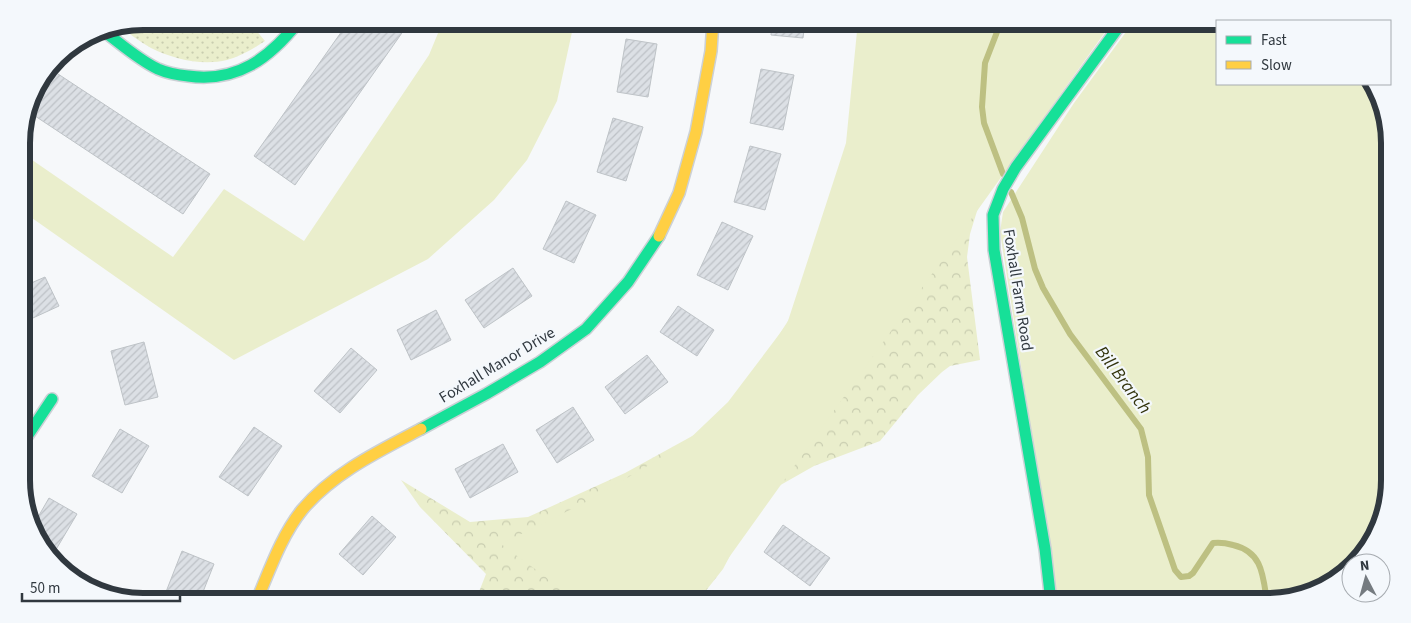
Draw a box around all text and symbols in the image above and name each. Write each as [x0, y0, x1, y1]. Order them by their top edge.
legend [1216, 20, 1391, 85]
text: Fast [1261, 30, 1287, 51]
text: Slow [1261, 55, 1292, 76]
street label: Foxhall Farm Road [998, 227, 1038, 353]
street label: Foxhall Manor Drive [435, 322, 559, 408]
water label: Bill Branch [1089, 341, 1157, 419]
north arrow [1341, 553, 1391, 603]
text: N [1359, 556, 1370, 576]
scale bar [22, 570, 180, 602]
text: 50 m [30, 578, 60, 599]

